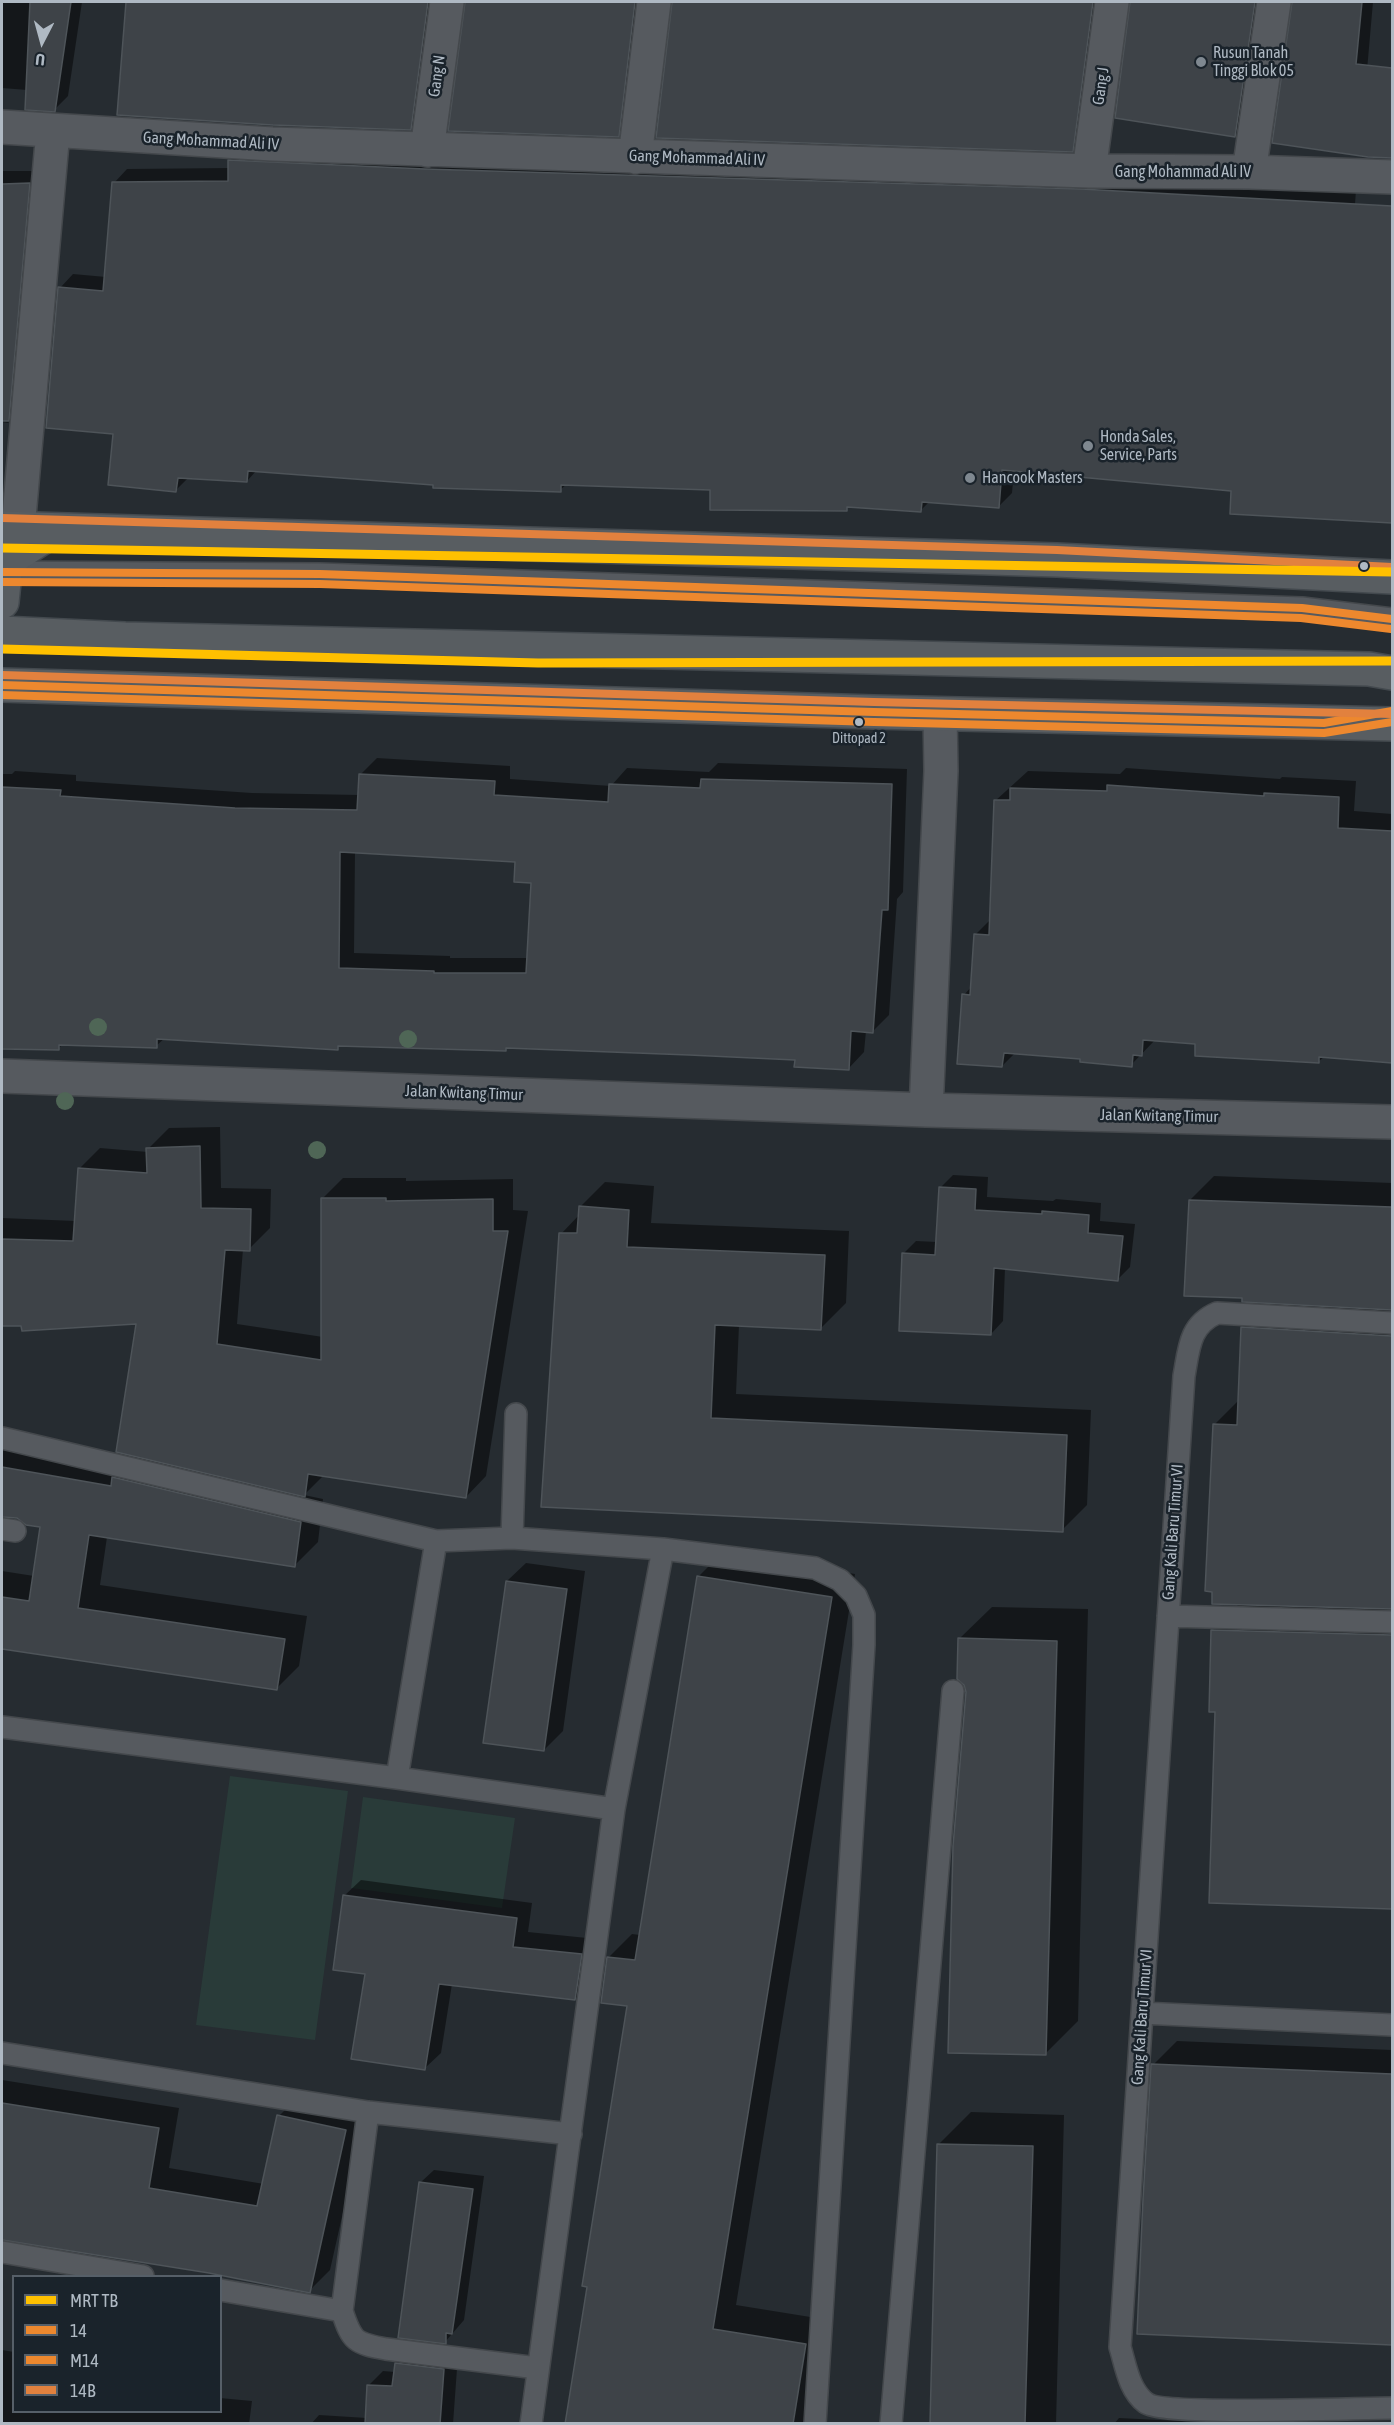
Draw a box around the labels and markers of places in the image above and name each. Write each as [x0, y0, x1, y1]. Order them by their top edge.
place label: Rusun Tanah Tinggi Blok 05 [1213, 43, 1294, 81]
marker: Rusun Tanah Tinggi Blok 05 [1194, 55, 1208, 69]
place label: Honda Sales, Service, Parts [1100, 427, 1177, 465]
marker: Honda Sales, Service, Parts [1081, 439, 1095, 453]
place label: Hancook Masters [982, 468, 1083, 488]
marker: Hancook Masters [963, 471, 977, 485]
unlabelled marker [1358, 560, 1370, 572]
marker: Dittopad 2 [853, 716, 865, 728]
place label: Dittopad 2 [832, 731, 886, 747]

